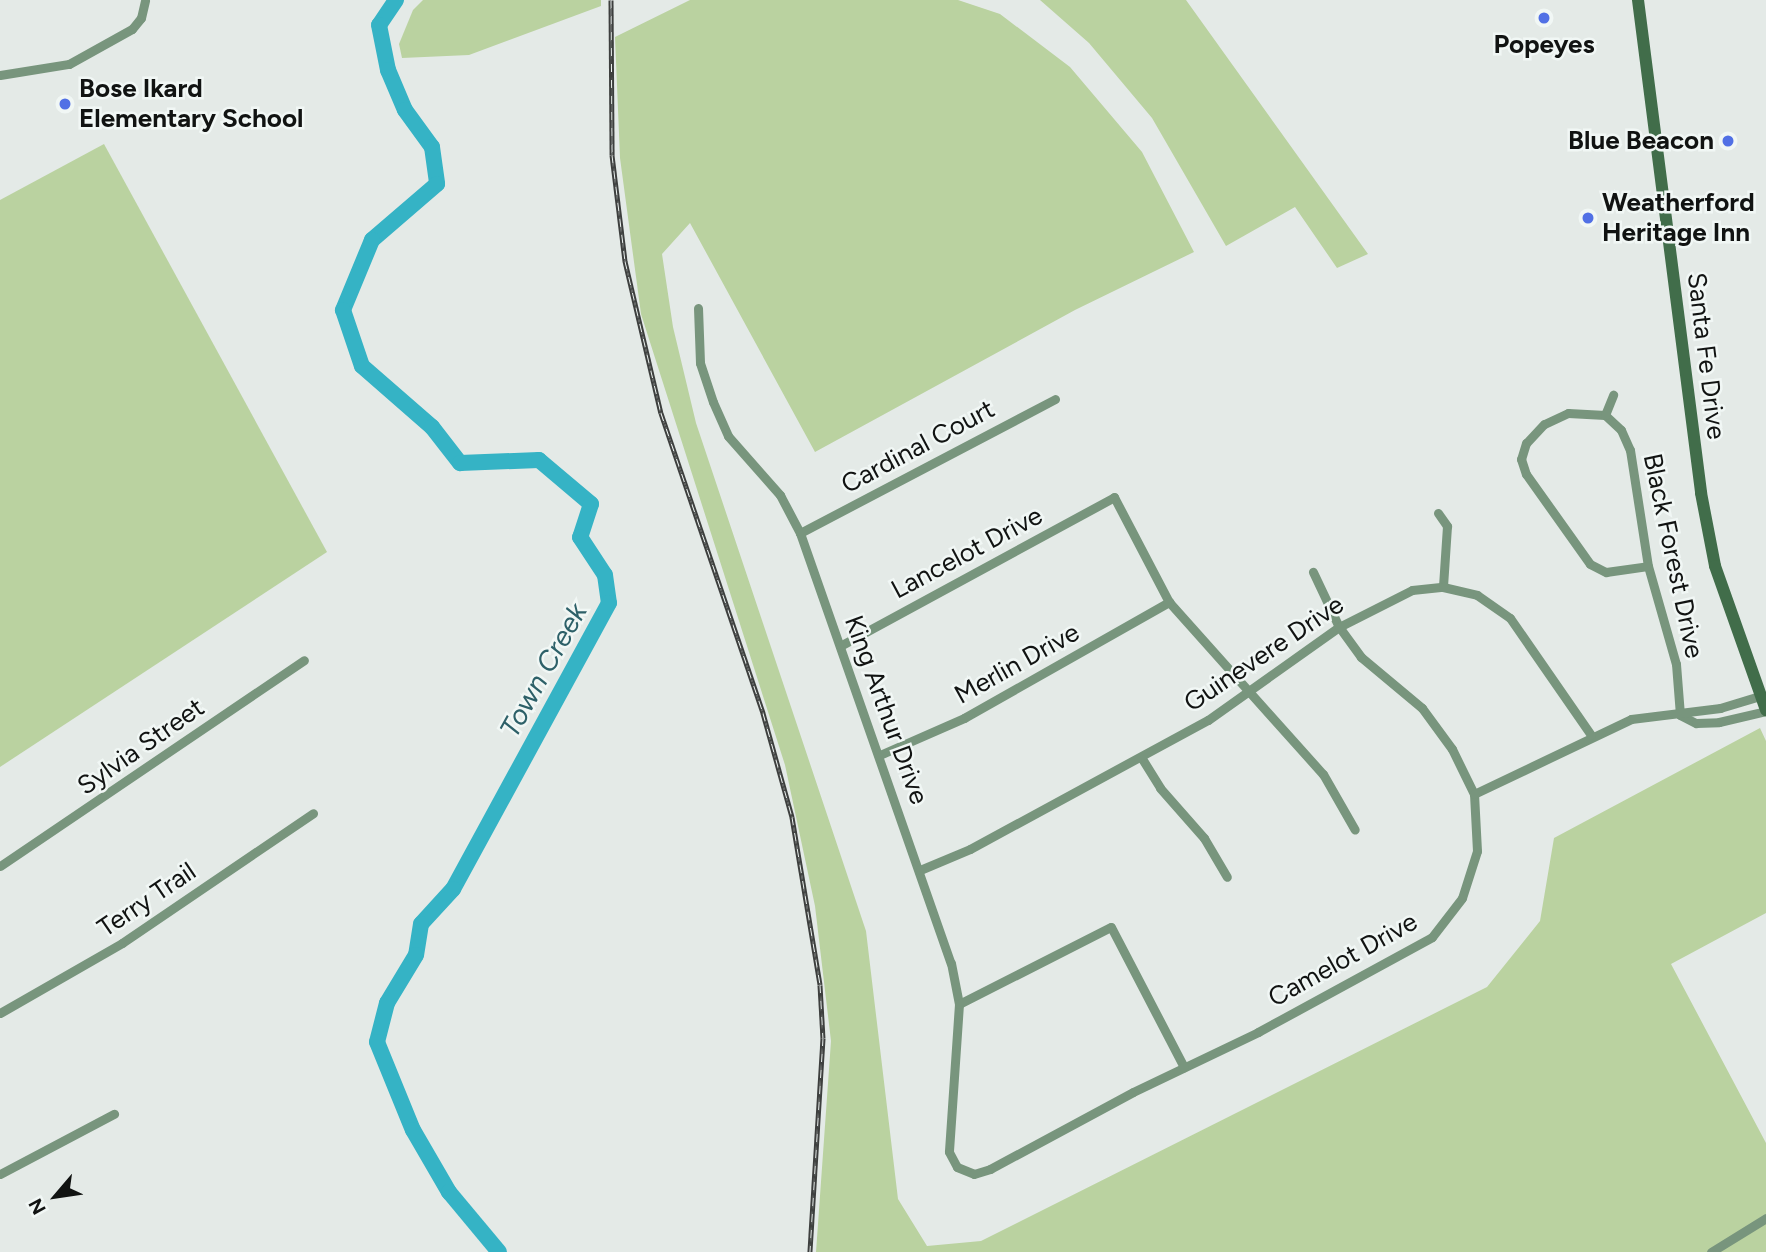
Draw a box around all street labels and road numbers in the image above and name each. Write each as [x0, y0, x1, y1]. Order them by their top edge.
street label: Santa Fe Drive [1680, 271, 1732, 441]
street label: Cardinal Court [836, 394, 1000, 500]
street label: Black Forest Drive [1636, 451, 1710, 661]
street label: Lancelot Drive [886, 500, 1048, 606]
street label: Guinevere Drive [1178, 589, 1350, 719]
street label: King Arthur Drive [837, 611, 935, 809]
street label: Merlin Drive [949, 617, 1085, 711]
street label: Sylvia Street [72, 692, 210, 802]
street label: Terry Trail [92, 856, 202, 944]
street label: Camelot Drive [1263, 906, 1423, 1014]

